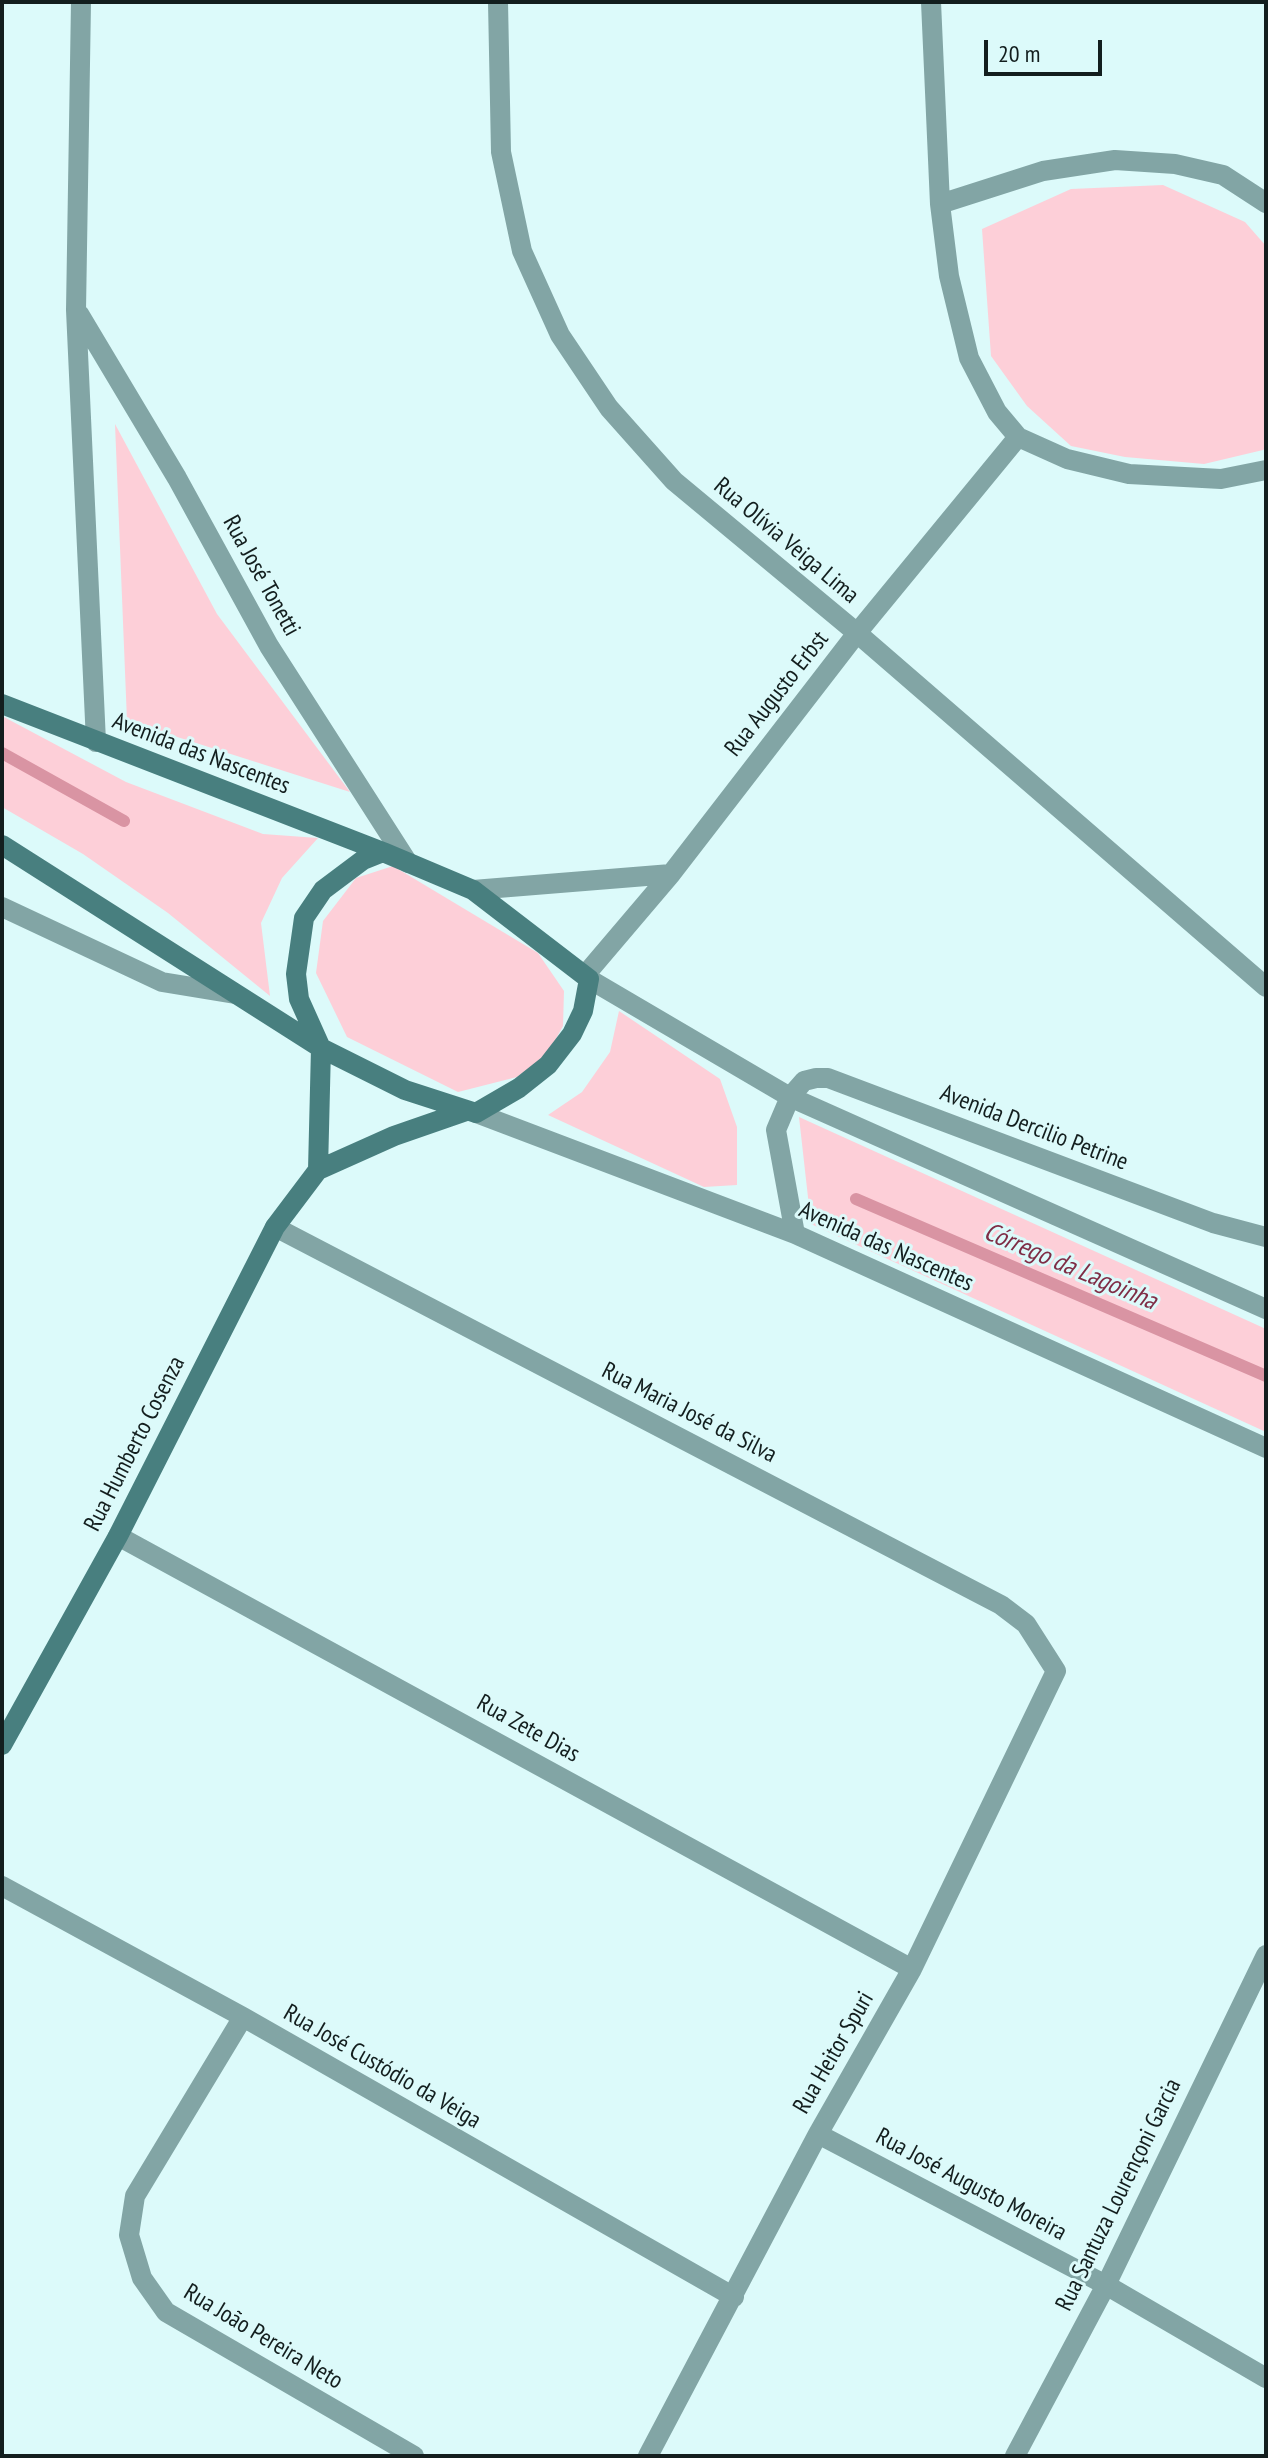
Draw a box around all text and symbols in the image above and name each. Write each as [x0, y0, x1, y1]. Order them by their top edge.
scale bar [988, 24, 1106, 74]
text: 20 m [998, 38, 1040, 69]
street label: Rua Olívia Veiga Lima [708, 472, 864, 610]
street label: Rua José Tonetti [216, 511, 306, 641]
street label: Rua Augusto Erbst [719, 626, 835, 762]
street label: Avenida das Nascentes [108, 707, 294, 801]
street label: Avenida Dercilio Petrine [936, 1079, 1132, 1177]
street label: Avenida das Nascentes [795, 1196, 977, 1298]
water label: Córrego da Lagoinha [979, 1217, 1161, 1317]
street label: Rua Humberto Cosenza [79, 1352, 191, 1536]
street label: Rua Maria José da Silva [597, 1357, 781, 1469]
street label: Rua Zete Dias [472, 1689, 584, 1769]
street label: Rua Heitor Spuri [788, 1987, 880, 2119]
street label: Rua José Custódio da Veiga [278, 1999, 486, 2135]
street label: Rua Santuza Lourençoni Garcia [1050, 2074, 1188, 2316]
street label: Rua José Augusto Moreira [871, 2123, 1071, 2247]
street label: Rua João Pereira Neto [178, 2278, 348, 2396]

